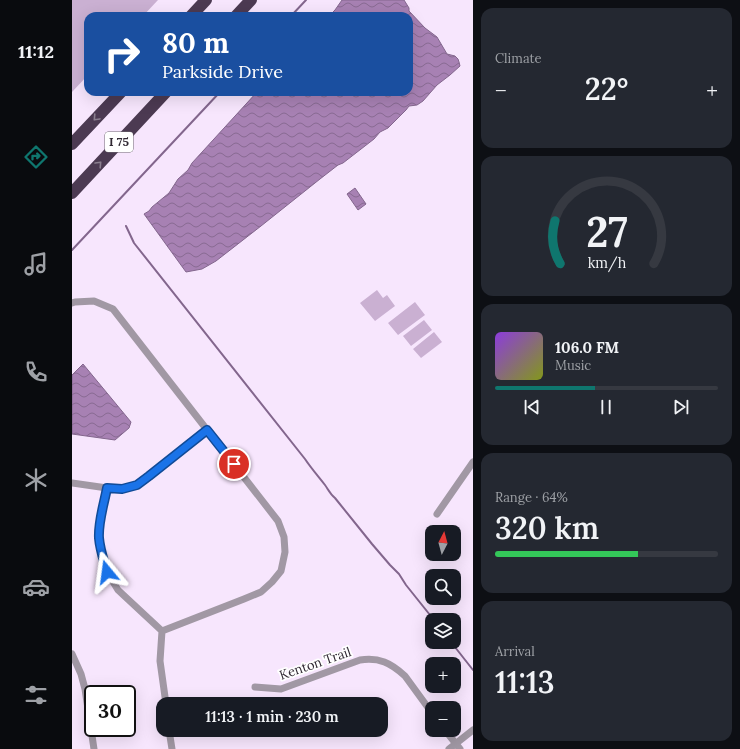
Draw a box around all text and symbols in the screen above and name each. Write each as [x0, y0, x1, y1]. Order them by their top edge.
text: 80 m [162, 25, 229, 61]
icon: right [96, 28, 148, 80]
text: 11:12 [18, 40, 54, 63]
text: Climate [495, 50, 542, 67]
text: Parkside Drive [162, 60, 283, 83]
text: 22° [585, 70, 628, 108]
text: − [495, 76, 507, 104]
text: + [706, 76, 718, 104]
one-way arrow [94, 113, 101, 121]
road number: I 75 [105, 132, 133, 152]
icon: directions [22, 143, 50, 171]
one-way arrow [94, 161, 101, 169]
text: 27 [586, 205, 627, 258]
icon: music [22, 250, 50, 278]
text: km/h [587, 254, 626, 273]
text: 106.0 FM [555, 338, 619, 357]
text: Music [555, 357, 591, 374]
icon: phone [22, 358, 50, 386]
icon: previous [521, 396, 543, 418]
icon: pause [595, 396, 617, 418]
icon: next [670, 396, 692, 418]
pin [217, 447, 251, 481]
icon: arrive [223, 453, 245, 475]
icon: climate [22, 466, 50, 494]
text: Range · 64% [495, 489, 568, 506]
text: 320 km [495, 509, 599, 547]
north arrow [425, 525, 461, 561]
map controls [425, 525, 461, 737]
position arrow [86, 551, 128, 593]
button: search [425, 569, 461, 605]
icon: car [22, 573, 50, 601]
button: layers [425, 613, 461, 649]
street label: Kenton Trail [277, 643, 354, 684]
text: Arrival [495, 643, 535, 660]
button: + [425, 657, 461, 693]
text: 11:13 [495, 663, 555, 701]
icon: filters [22, 681, 50, 709]
speed limit sign: 30 [84, 685, 136, 737]
button: − [425, 701, 461, 737]
text: 11:13 · 1 min · 230 m [205, 707, 339, 726]

